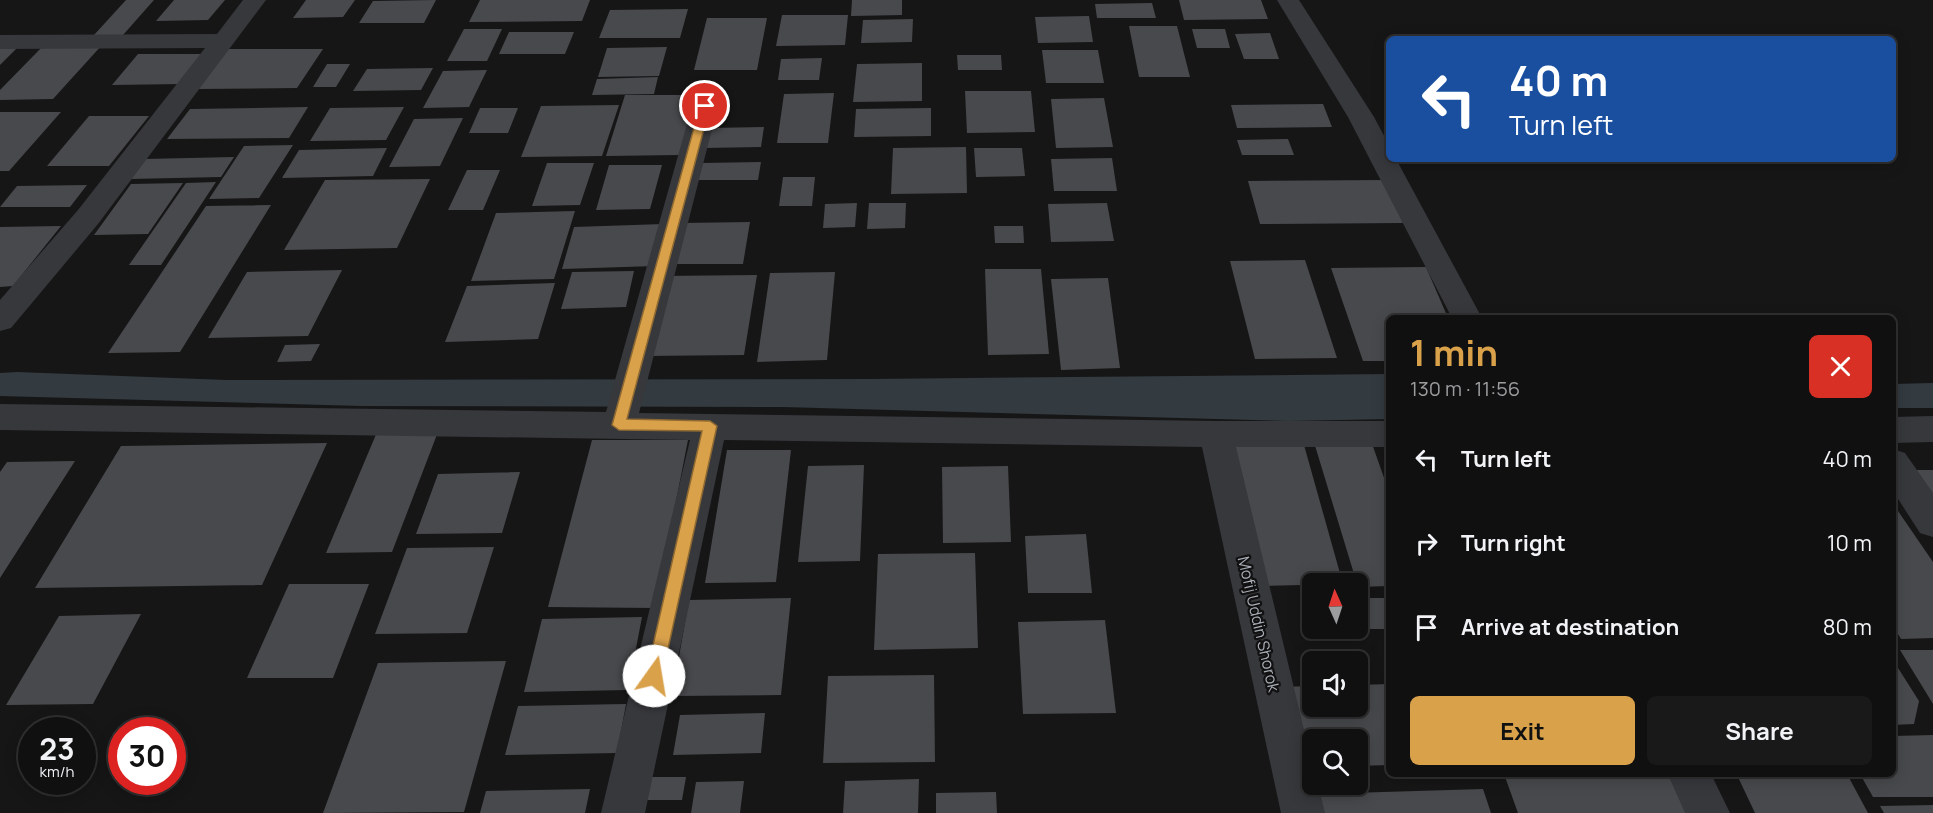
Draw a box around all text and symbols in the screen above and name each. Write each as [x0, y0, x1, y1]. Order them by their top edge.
text: 40 m [1509, 51, 1608, 109]
icon: left [1410, 60, 1488, 138]
pin [679, 80, 730, 131]
icon: arrive [688, 89, 721, 122]
text: Turn left [1509, 106, 1613, 143]
text: 1 min [1410, 328, 1498, 377]
button: close [1809, 335, 1872, 398]
text: 130 m · 11:56 [1410, 375, 1520, 402]
icon: left [1410, 443, 1443, 476]
text: Turn left [1461, 444, 1551, 474]
text: 40 m [1823, 444, 1872, 474]
icon: right [1410, 527, 1443, 560]
text: Turn right [1461, 528, 1566, 558]
text: 10 m [1827, 528, 1872, 558]
street label: Mofij Uddin Shorok [1233, 554, 1286, 695]
north arrow [1302, 573, 1368, 639]
map controls [1302, 573, 1368, 795]
icon: arrive [1410, 611, 1443, 644]
text: Arrive at destination [1461, 612, 1679, 642]
text: 80 m [1823, 612, 1872, 642]
position arrow [622, 644, 686, 708]
button: sound [1302, 651, 1368, 717]
button: Exit [1410, 696, 1635, 765]
button: Share [1647, 696, 1872, 765]
speed limit sign: 30 [108, 717, 186, 795]
text: 23 [39, 728, 75, 769]
button: search [1302, 729, 1368, 795]
text: km/h [40, 761, 74, 782]

